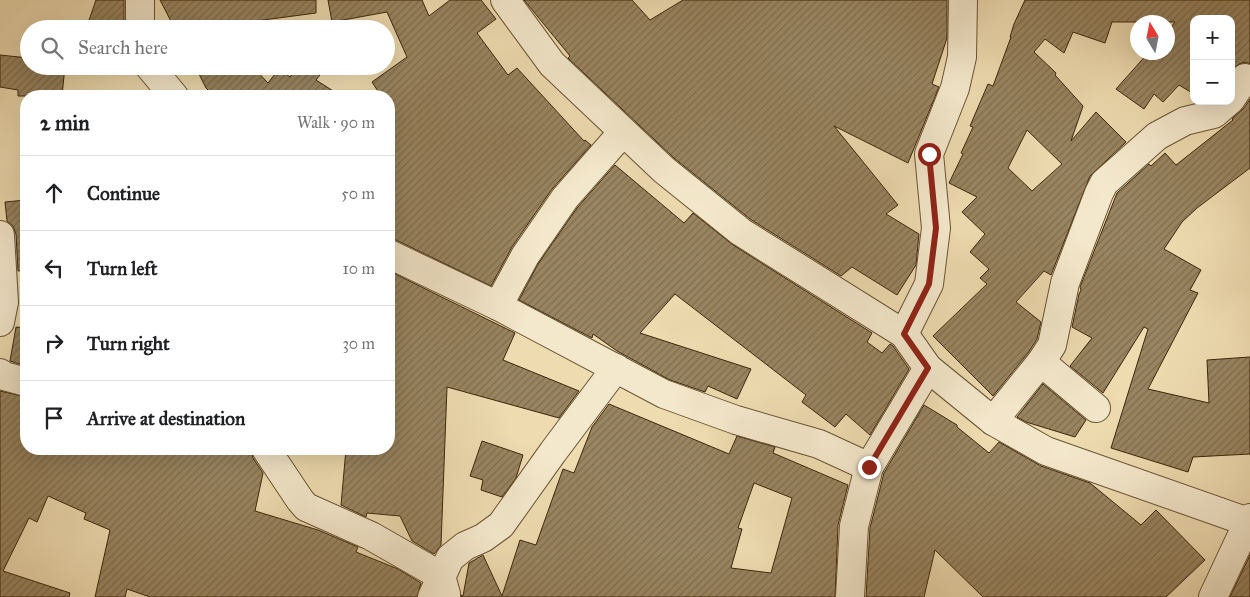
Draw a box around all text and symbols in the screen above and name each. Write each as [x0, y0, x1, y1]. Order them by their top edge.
north arrow [1130, 15, 1175, 60]
map controls [1190, 15, 1235, 105]
button: + [1190, 15, 1235, 60]
search box [20, 20, 395, 75]
icon: search [38, 34, 66, 62]
text: Search here [78, 36, 168, 59]
button: − [1190, 60, 1235, 105]
text: 2 min [40, 110, 90, 136]
text: Walk · 90 m [297, 113, 375, 132]
route start [918, 143, 941, 166]
icon: ahead [40, 179, 68, 207]
text: Continue [87, 182, 160, 205]
text: 50 m [341, 184, 375, 203]
icon: left [40, 254, 68, 282]
text: Turn left [87, 257, 157, 280]
text: 10 m [343, 259, 375, 278]
icon: right [40, 329, 68, 357]
text: Turn right [87, 332, 170, 355]
text: 30 m [342, 334, 375, 353]
icon: arrive [40, 404, 68, 432]
text: Arrive at destination [87, 407, 245, 430]
route end [858, 456, 881, 479]

